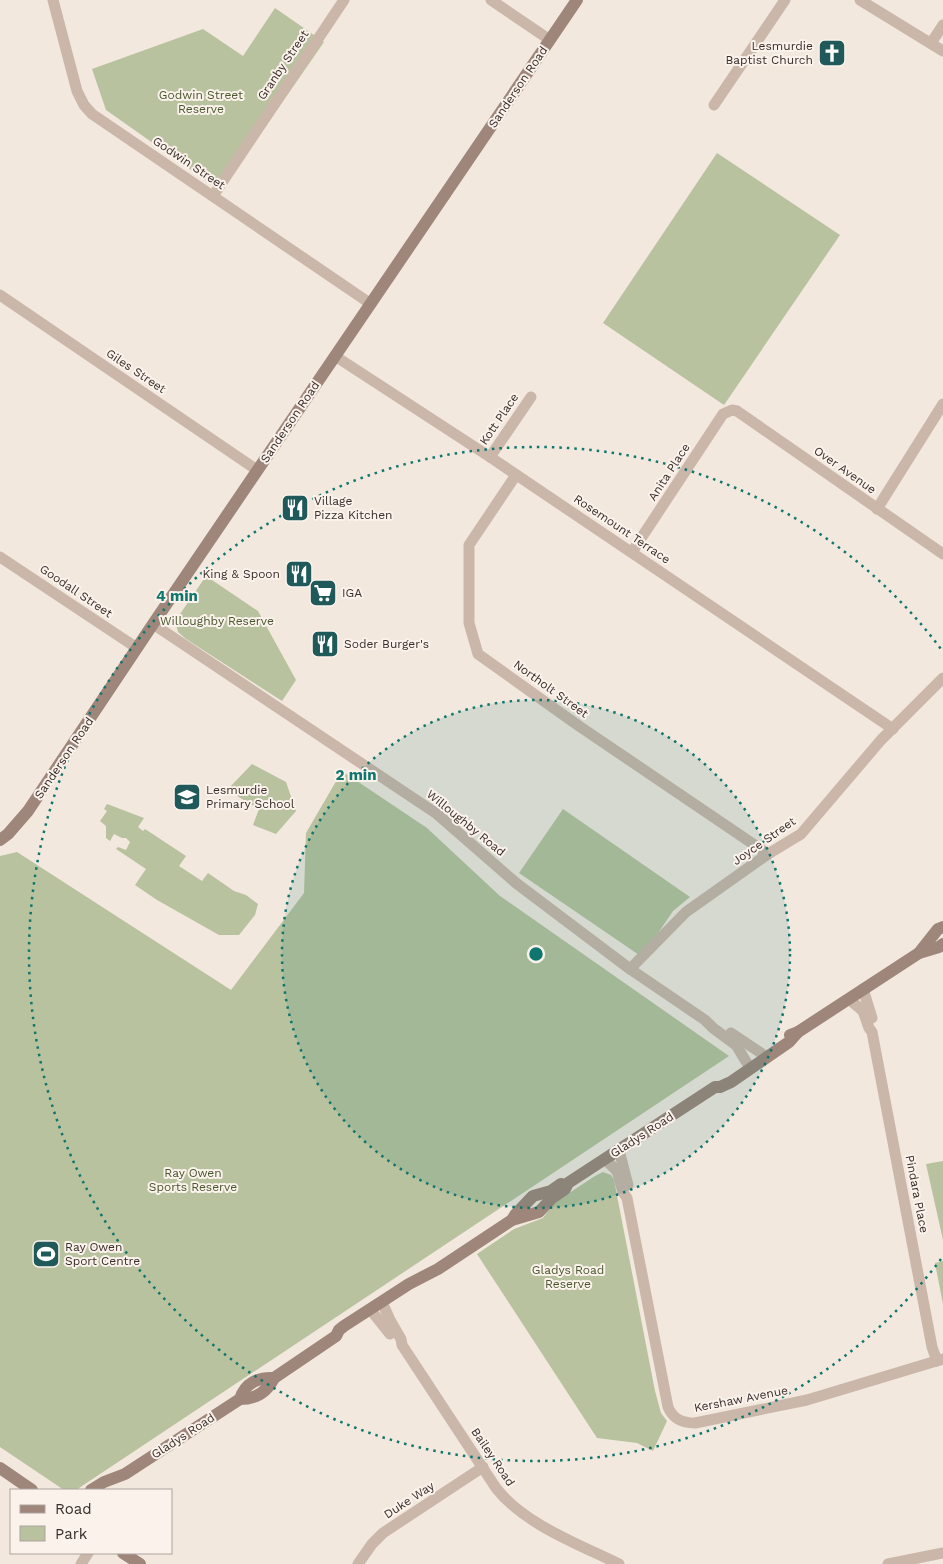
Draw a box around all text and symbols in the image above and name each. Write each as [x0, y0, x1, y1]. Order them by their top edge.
street label: Granby Street [255, 27, 311, 103]
church icon: Lesmurdie Baptist Church [817, 38, 847, 68]
place label: Lesmurdie Baptist Church [725, 39, 813, 67]
street label: Sanderson Road [486, 44, 550, 130]
park label: Godwin Street Reserve [159, 88, 243, 116]
street label: Godwin Street [150, 134, 228, 192]
street label: Giles Street [103, 346, 169, 396]
street label: Sanderson Road [258, 379, 322, 465]
street label: Kott Place [477, 390, 521, 447]
street label: Anita Place [645, 441, 693, 503]
street label: Over Avenue [811, 443, 879, 497]
street label: Rosemount Terrace [571, 492, 673, 567]
restaurant icon: Village Pizza Kitchen [280, 493, 310, 523]
place label: Village Pizza Kitchen [314, 494, 393, 522]
restaurant icon: King & Spoon [284, 559, 314, 589]
street label: Goodall Street [37, 562, 115, 620]
place label: King & Spoon [202, 567, 280, 581]
supermarket icon: IGA [308, 578, 338, 608]
place label: IGA [342, 586, 362, 600]
text: 4 min [156, 587, 198, 605]
park label: Willoughby Reserve [160, 614, 274, 628]
restaurant icon: Soder Burger's [310, 629, 340, 659]
place label: Soder Burger's [344, 637, 429, 651]
street label: Northolt Street [511, 657, 591, 721]
street label: Sanderson Road [32, 715, 96, 801]
text: 2 min [335, 766, 377, 784]
school or university icon: Lesmurdie Primary School [172, 782, 202, 812]
place label: Lesmurdie Primary School [206, 783, 295, 811]
street label: Willoughby Road [424, 787, 508, 859]
street label: Joyce Street [730, 814, 798, 868]
centre of rings [527, 945, 545, 963]
street label: Gladys Road [608, 1109, 676, 1161]
street label: Pindara Place [903, 1154, 931, 1234]
park label: Ray Owen Sports Reserve [149, 1166, 237, 1194]
sports icon: Ray Owen Sport Centre [31, 1239, 61, 1269]
place label: Ray Owen Sport Centre [65, 1240, 140, 1268]
park label: Gladys Road Reserve [532, 1263, 604, 1291]
street label: Kershaw Avenue [693, 1383, 789, 1415]
street label: Gladys Road [149, 1410, 217, 1462]
street label: Bailey Road [468, 1425, 518, 1489]
street label: Duke Way [381, 1478, 437, 1521]
legend [10, 1489, 172, 1554]
text: Road [55, 1500, 92, 1518]
text: Park [55, 1525, 88, 1543]

